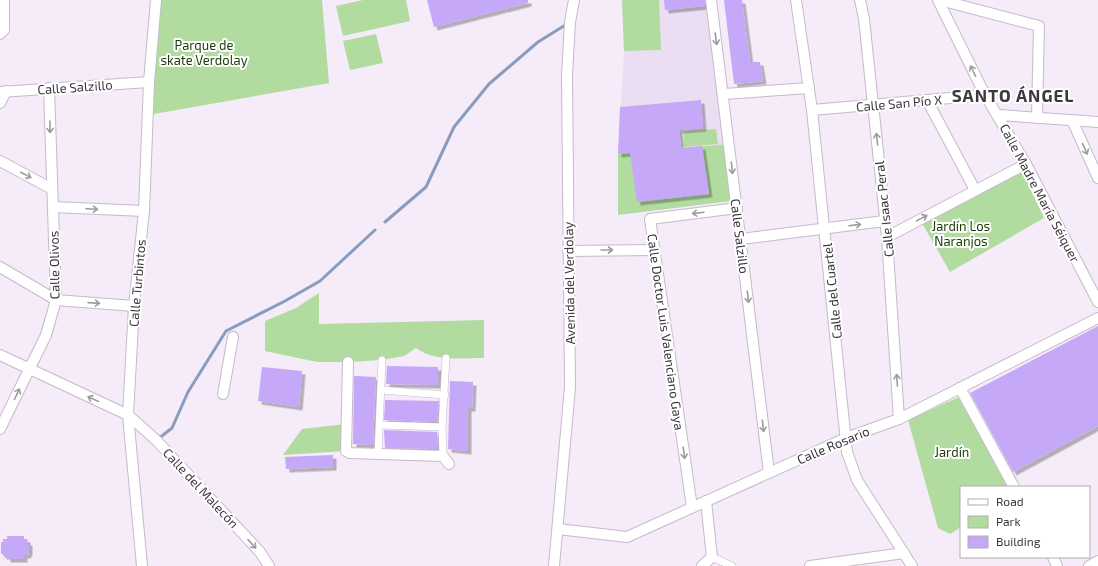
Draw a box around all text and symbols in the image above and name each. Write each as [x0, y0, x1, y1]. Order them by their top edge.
one-way arrow [712, 32, 720, 45]
park label: Parque de skate Verdolay [160, 37, 248, 68]
one-way arrow [969, 65, 976, 77]
street label: Calle Salzillo [37, 76, 113, 98]
district label: SANTO ÁNGEL [952, 85, 1074, 105]
street label: Calle San Pío X [855, 91, 943, 115]
one-way arrow [46, 120, 54, 133]
street label: Calle Madre María Séiquer [997, 121, 1083, 265]
one-way arrow [873, 133, 880, 146]
one-way arrow [1082, 142, 1089, 154]
street label: Calle Isaac Peral [871, 160, 897, 258]
one-way arrow [728, 161, 735, 174]
one-way arrow [20, 172, 32, 179]
street label: Calle Salzillo [727, 198, 753, 274]
one-way arrow [85, 205, 98, 212]
one-way arrow [692, 209, 705, 217]
one-way arrow [915, 214, 927, 222]
park label: Jardín Los Naranjos [932, 218, 990, 249]
street label: Avenida del Verdolay [560, 221, 578, 344]
one-way arrow [848, 221, 861, 229]
street label: Calle Olivos [45, 231, 63, 299]
street label: Calle Doctor Luis Valenciano Gaya [644, 233, 688, 431]
street label: Calle Turbintos [125, 238, 149, 328]
street label: Calle del Cuartel [819, 242, 845, 340]
one-way arrow [600, 246, 613, 254]
one-way arrow [744, 290, 751, 303]
one-way arrow [88, 300, 101, 307]
one-way arrow [893, 374, 900, 387]
one-way arrow [14, 388, 21, 400]
one-way arrow [87, 395, 99, 402]
one-way arrow [759, 419, 767, 432]
street label: Calle Rosario [794, 423, 872, 467]
park label: Jardín [935, 444, 969, 460]
street label: Calle del Malecón [160, 445, 242, 531]
one-way arrow [680, 446, 688, 459]
legend [960, 486, 1090, 558]
text: Road [996, 494, 1024, 508]
text: Park [996, 514, 1021, 528]
text: Building [996, 534, 1041, 548]
one-way arrow [247, 539, 257, 549]

